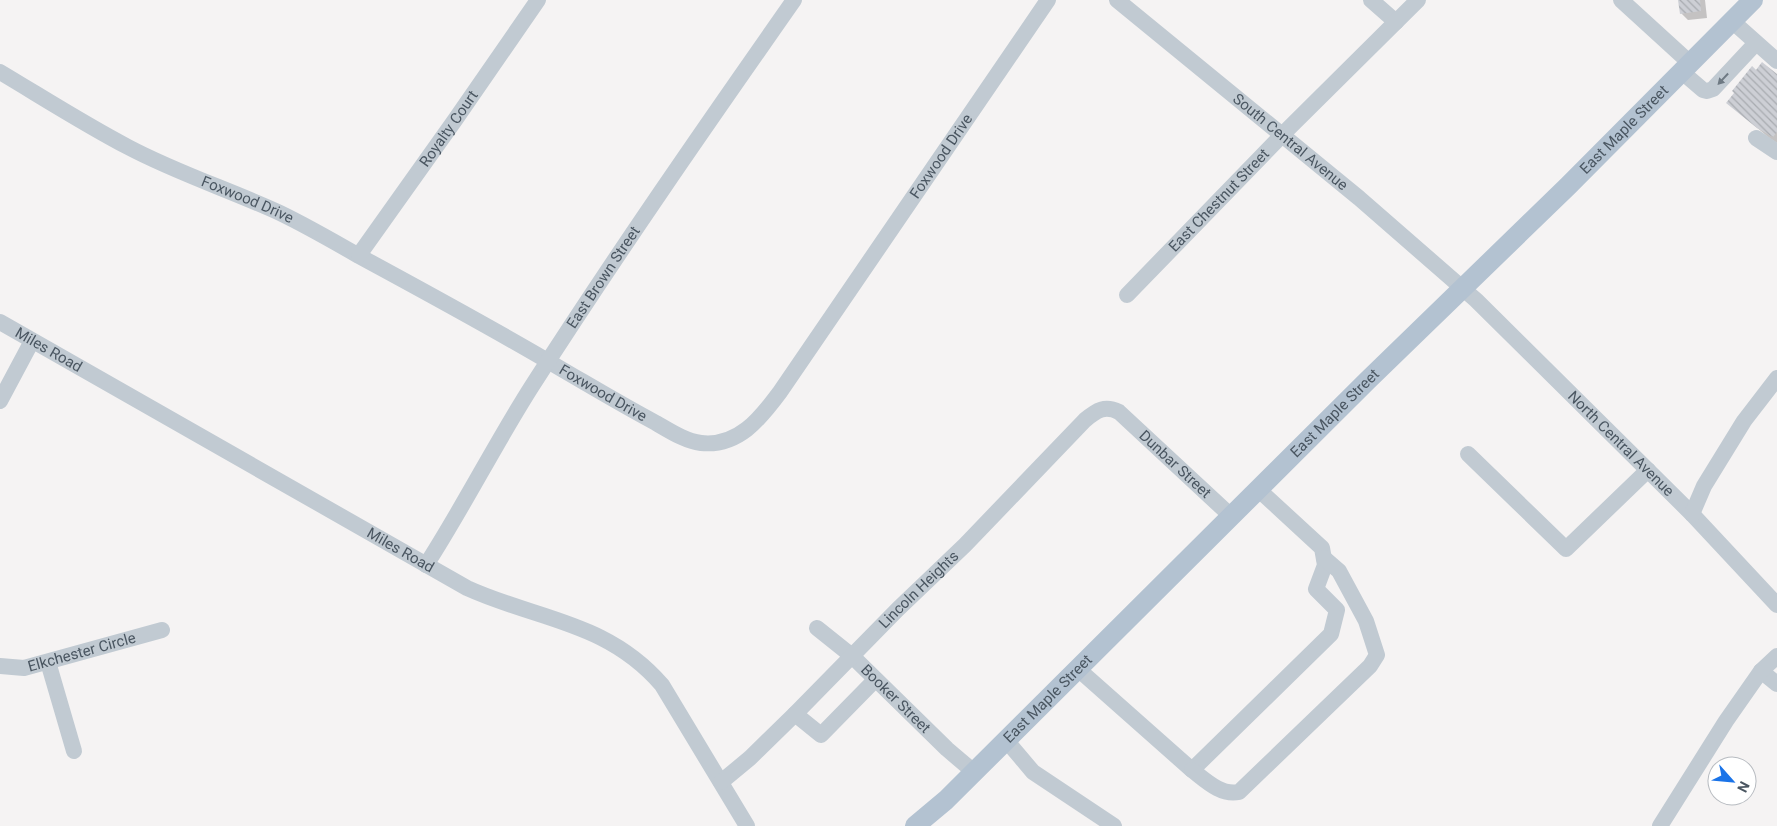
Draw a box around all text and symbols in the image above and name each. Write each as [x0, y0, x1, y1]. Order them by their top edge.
one-way arrow [1717, 72, 1729, 84]
street label: East Maple Street [1576, 81, 1672, 178]
street label: Royalty Court [416, 87, 482, 170]
street label: South Central Avenue [1229, 90, 1351, 194]
street label: Foxwood Drive [906, 111, 976, 202]
street label: East Chestnut Street [1165, 145, 1273, 256]
street label: Foxwood Drive [199, 172, 297, 227]
street label: East Brown Street [563, 223, 644, 332]
street label: Miles Road [12, 324, 85, 376]
street label: Foxwood Drive [556, 361, 650, 425]
street label: East Maple Street [1287, 365, 1383, 461]
street label: North Central Avenue [1564, 387, 1678, 500]
street label: Dunbar Street [1136, 426, 1215, 502]
street label: Miles Road [364, 524, 437, 576]
street label: Lincoln Heights [875, 547, 962, 632]
street label: Elkchester Circle [26, 629, 138, 676]
street label: East Maple Street [1000, 651, 1096, 747]
street label: Booker Street [857, 661, 934, 737]
north arrow [1707, 756, 1757, 806]
text: N [1734, 779, 1753, 795]

